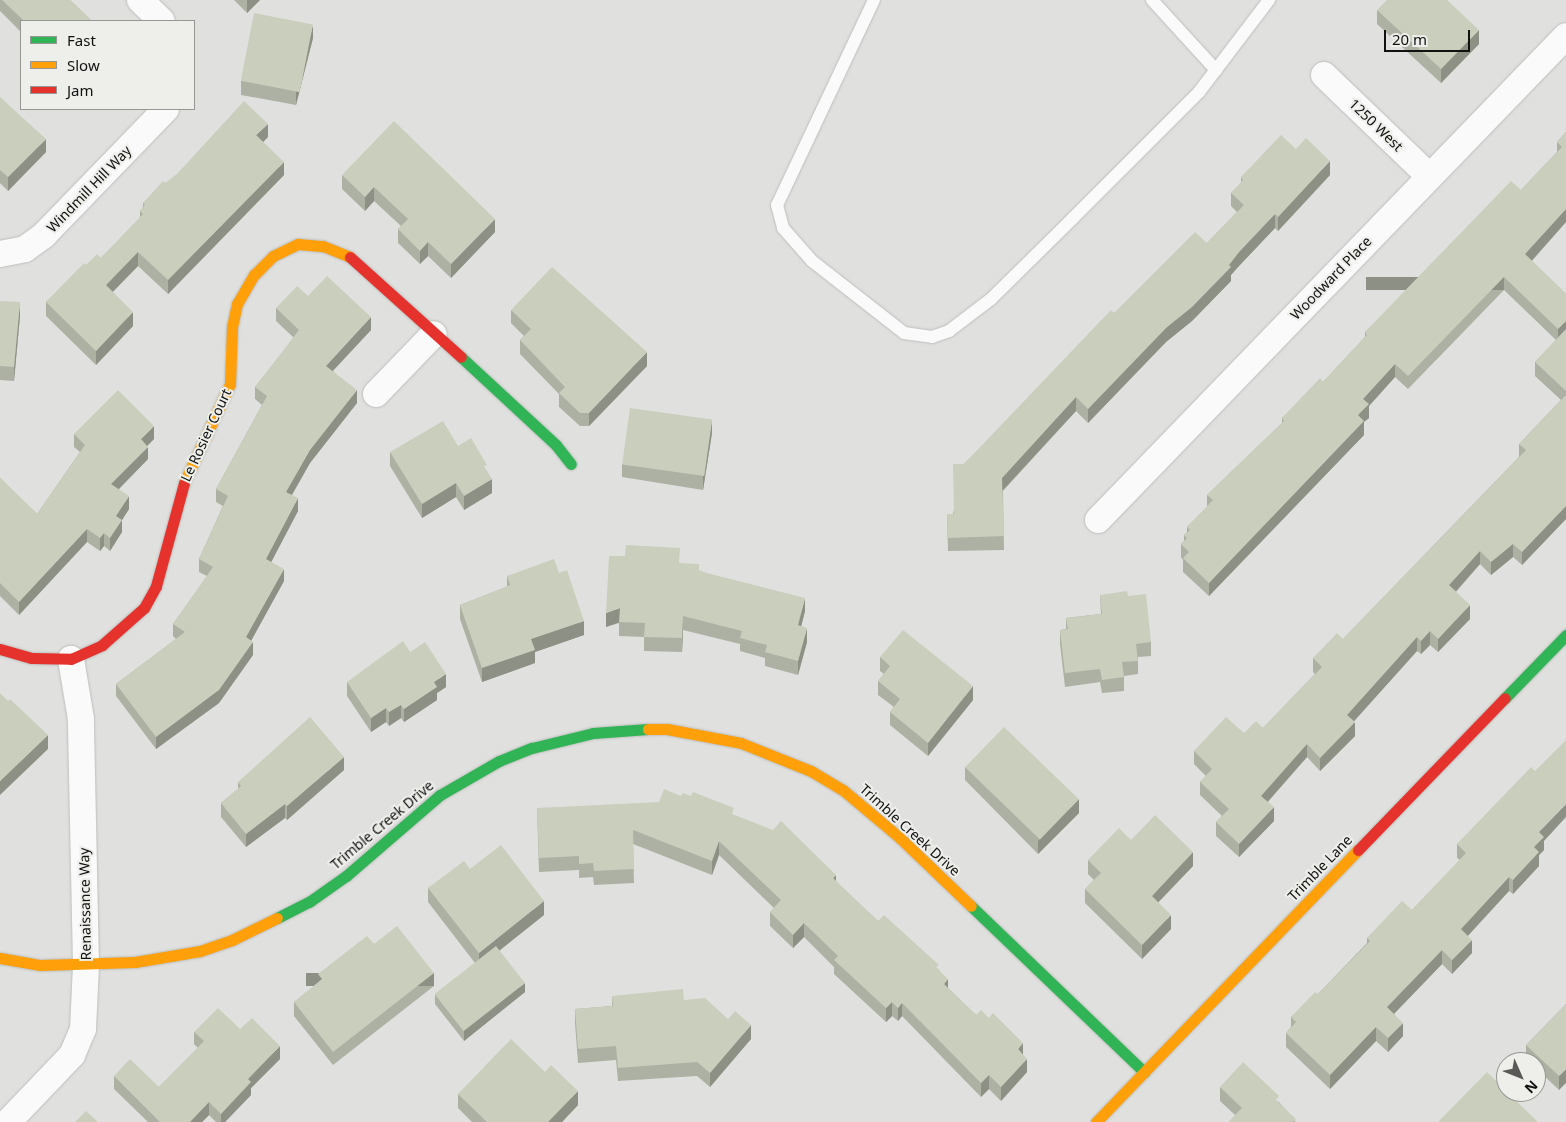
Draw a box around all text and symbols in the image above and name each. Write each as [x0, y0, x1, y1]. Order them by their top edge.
legend [20, 20, 195, 110]
scale bar [1386, 20, 1472, 52]
text: 20 m [1392, 29, 1427, 49]
text: Fast [67, 30, 96, 50]
text: Slow [67, 55, 100, 75]
text: Jam [67, 80, 94, 100]
street label: 1250 West [1346, 95, 1406, 155]
street label: Windmill Hill Way [43, 142, 135, 236]
street label: Woodward Place [1287, 233, 1375, 323]
street label: Le Rosier Court [177, 386, 235, 484]
street label: Trimble Creek Drive [327, 777, 437, 873]
street label: Trimble Creek Drive [856, 781, 964, 879]
street label: Trimble Lane [1284, 832, 1356, 904]
street label: Renaissance Way [76, 848, 94, 960]
north arrow [1496, 1052, 1546, 1102]
text: N [1521, 1076, 1542, 1098]

